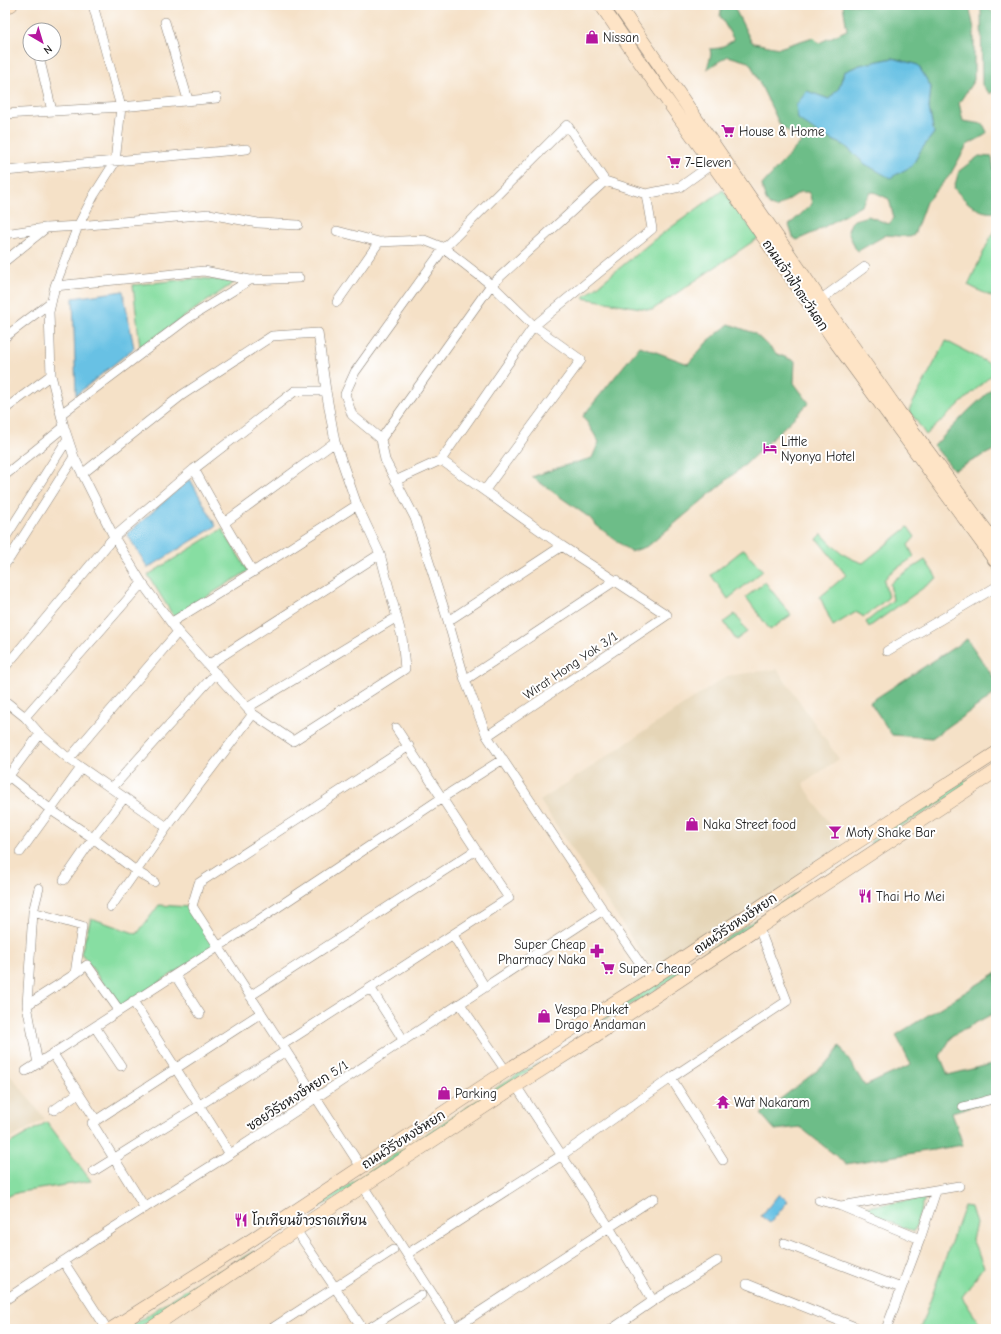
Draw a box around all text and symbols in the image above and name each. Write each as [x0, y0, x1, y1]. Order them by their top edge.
north arrow [22, 22, 62, 62]
shop icon: Nissan [584, 29, 600, 45]
place label: Nissan [603, 30, 639, 45]
text: N [41, 42, 55, 57]
supermarket icon: House & Home [720, 123, 736, 139]
place label: House & Home [739, 124, 825, 139]
supermarket icon: 7-Eleven [666, 154, 682, 170]
place label: 7-Eleven [685, 155, 731, 170]
street label: ถนนเจ้าฟ้าตะวันตก [760, 236, 832, 334]
place label: Little Nyonya Hotel [781, 434, 855, 464]
hotel icon: Little Nyonya Hotel [762, 440, 778, 456]
street label: Wirat Hong Yok 3/1 [520, 628, 620, 703]
shop icon: Naka Street food [684, 816, 700, 832]
place label: Naka Street food [703, 817, 796, 832]
bar icon: Moty Shake Bar [827, 824, 843, 840]
place label: Moty Shake Bar [846, 825, 936, 840]
street label: ถนนวิรัชหงษ์หยก [690, 888, 780, 957]
restaurant icon: Thai Ho Mei [857, 888, 873, 904]
place label: Thai Ho Mei [876, 889, 945, 904]
place label: Super Cheap Pharmacy Naka [498, 937, 586, 967]
pharmacy icon: Super Cheap Pharmacy Naka [589, 943, 605, 959]
supermarket icon: Super Cheap [600, 960, 616, 976]
place label: Super Cheap [619, 961, 691, 976]
place label: Vespa Phuket Drago Andaman [555, 1002, 646, 1032]
shop icon: Vespa Phuket Drago Andaman [536, 1008, 552, 1024]
street label: ซอยวิรัชหงษ์หยก 5/1 [243, 1055, 351, 1134]
shop icon: Parking [436, 1085, 452, 1101]
place label: Parking [455, 1086, 497, 1101]
temple icon: Wat Nakaram [715, 1094, 731, 1110]
place label: Wat Nakaram [734, 1095, 810, 1110]
street label: ถนนวิรัชหงษ์หยก [358, 1105, 448, 1172]
place label: โกเทียนข้าวราดเทียน [252, 1211, 367, 1228]
restaurant icon: โกเทียนข้าวราดเทียน [233, 1212, 249, 1228]

